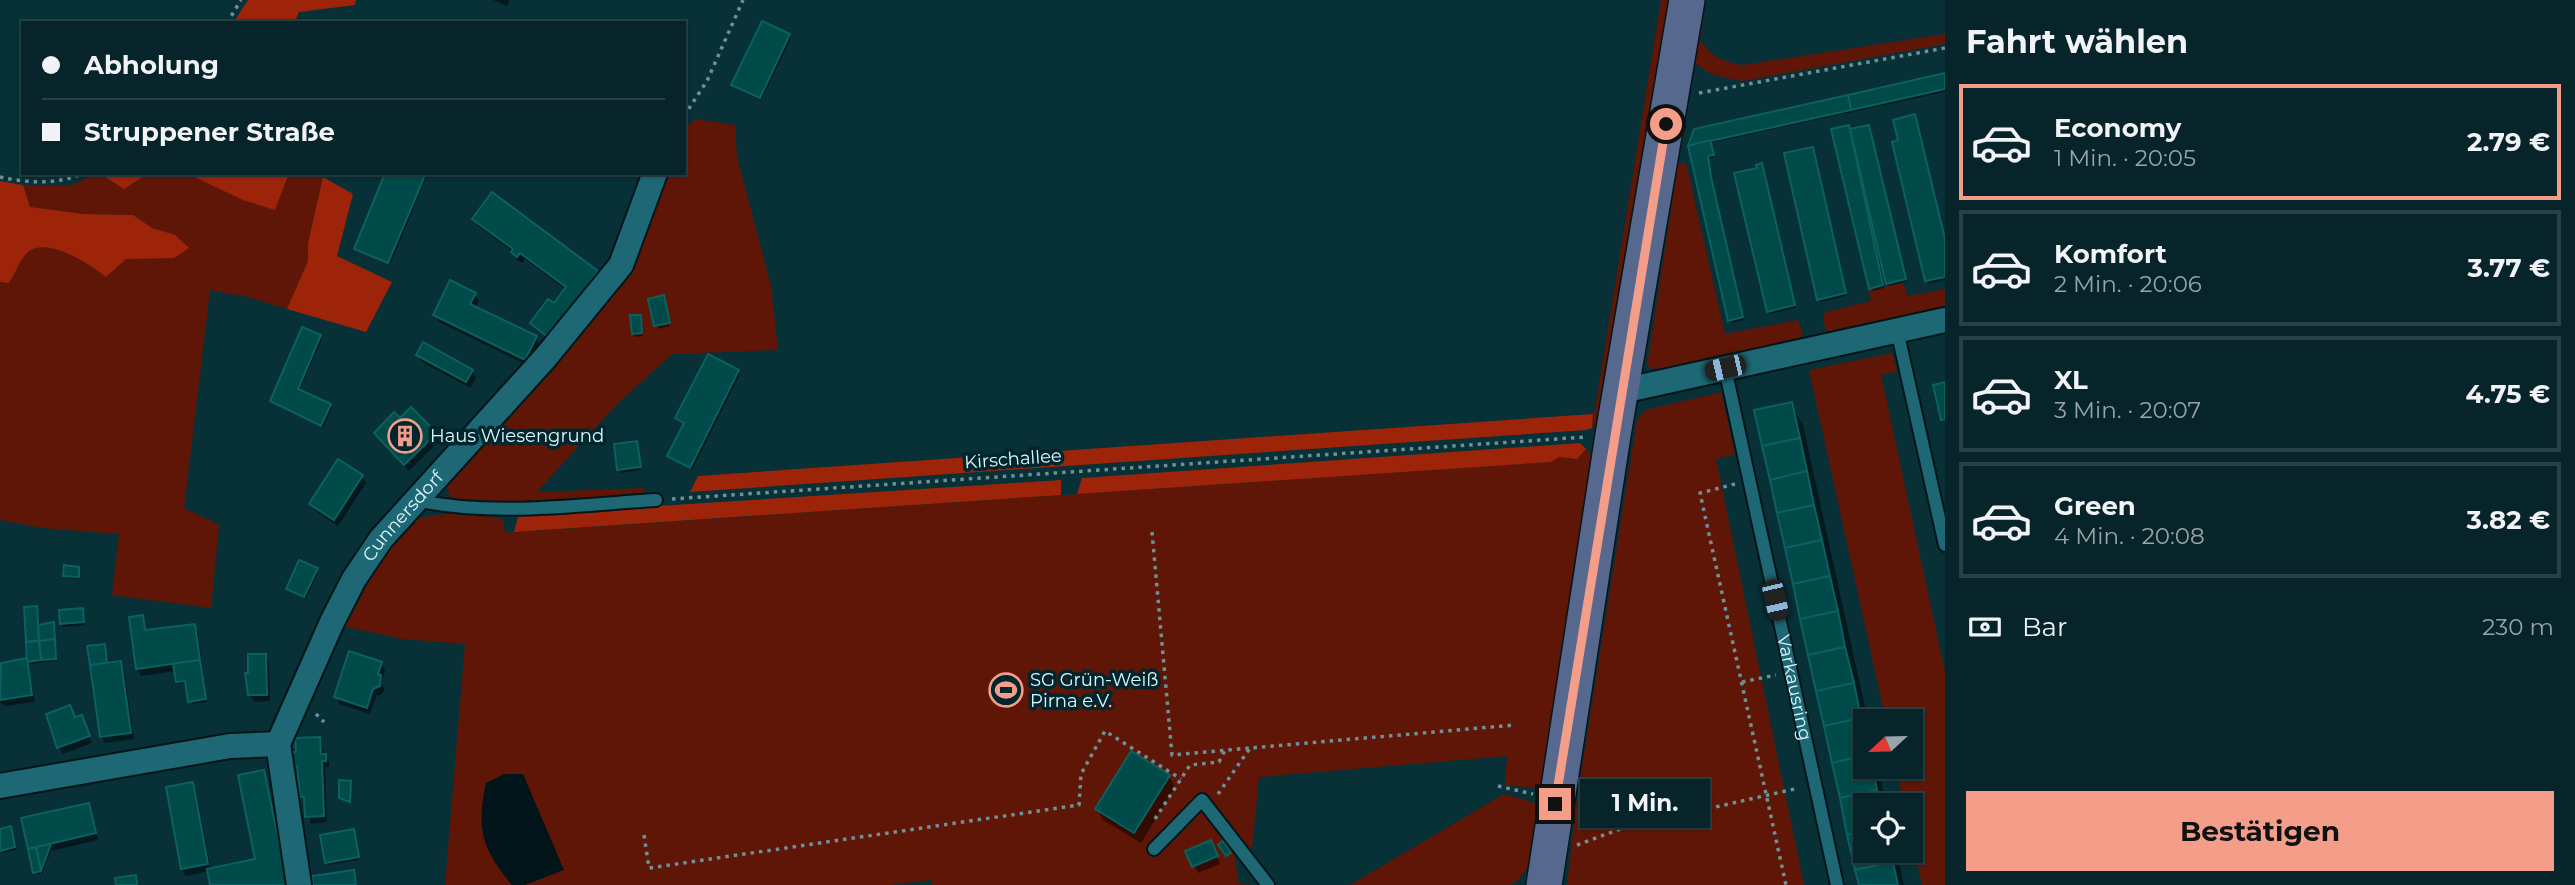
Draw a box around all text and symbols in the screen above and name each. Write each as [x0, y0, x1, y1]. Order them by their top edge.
text: Fahrt wählen [1966, 22, 2188, 61]
text: Abholung [84, 49, 219, 81]
route start [1650, 108, 1682, 140]
icon: car [1970, 111, 2033, 174]
text: Economy [2054, 112, 2181, 144]
text: Struppener Straße [84, 116, 335, 148]
text: 2.79 € [2467, 126, 2550, 158]
text: 1 Min. · 20:05 [2054, 144, 2196, 172]
icon: car [1970, 237, 2033, 300]
text: Komfort [2054, 238, 2167, 270]
text: 3.77 € [2468, 252, 2550, 284]
text: 2 Min. · 20:06 [2054, 270, 2202, 298]
car [1703, 353, 1748, 383]
icon: car [1970, 363, 2033, 426]
text: XL [2054, 364, 2088, 396]
text: 4.75 € [2466, 378, 2550, 410]
text: 3 Min. · 20:07 [2054, 396, 2201, 424]
building icon: Haus Wiesengrund [386, 417, 424, 455]
place label: Haus Wiesengrund [430, 425, 604, 447]
street label: Kirschallee [963, 445, 1063, 473]
street label: Cunnersdorf [358, 466, 449, 566]
icon: car [1970, 489, 2033, 552]
text: Green [2054, 490, 2136, 522]
text: 3.82 € [2467, 504, 2550, 536]
text: 4 Min. · 20:08 [2054, 522, 2205, 550]
car [1761, 577, 1790, 623]
icon: cash [1966, 608, 2004, 646]
text: Bar [2022, 611, 2067, 643]
text: 230 m [2482, 613, 2554, 641]
street label: Varkausring [1772, 633, 1816, 743]
place label: SG Grün-Weiß Pirna e.V. [1030, 669, 1158, 712]
sports icon: SG Grün-Weiß Pirna e.V. [987, 671, 1025, 709]
north arrow [1853, 709, 1923, 779]
map controls [1853, 709, 1923, 863]
callout: 1 Min. [1580, 780, 1709, 828]
route end [1539, 788, 1571, 820]
text: 1 Min. [1612, 789, 1678, 817]
button: Bestätigen [1966, 791, 2554, 871]
button: locate [1853, 793, 1923, 863]

